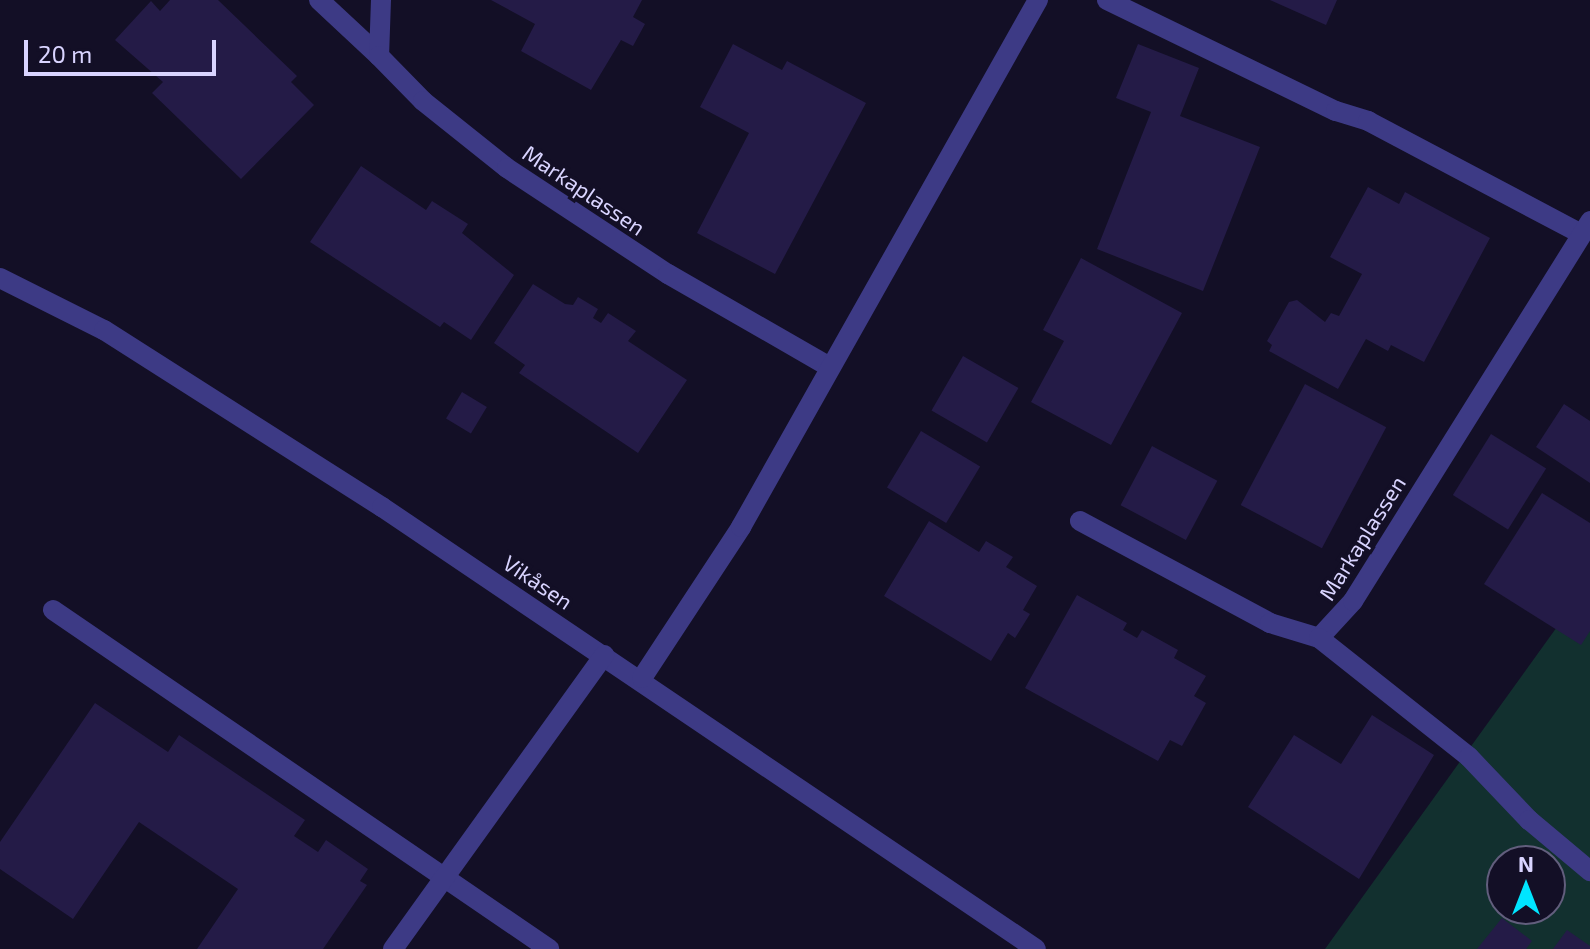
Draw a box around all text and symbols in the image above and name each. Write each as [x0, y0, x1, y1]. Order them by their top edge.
scale bar [28, 24, 220, 74]
text: 20 m [38, 39, 92, 68]
street label: Markaplassen [518, 139, 650, 241]
street label: Markaplassen [1313, 471, 1411, 605]
street label: Vikåsen [498, 549, 578, 615]
north arrow [1486, 845, 1566, 925]
text: N [1518, 850, 1534, 876]

